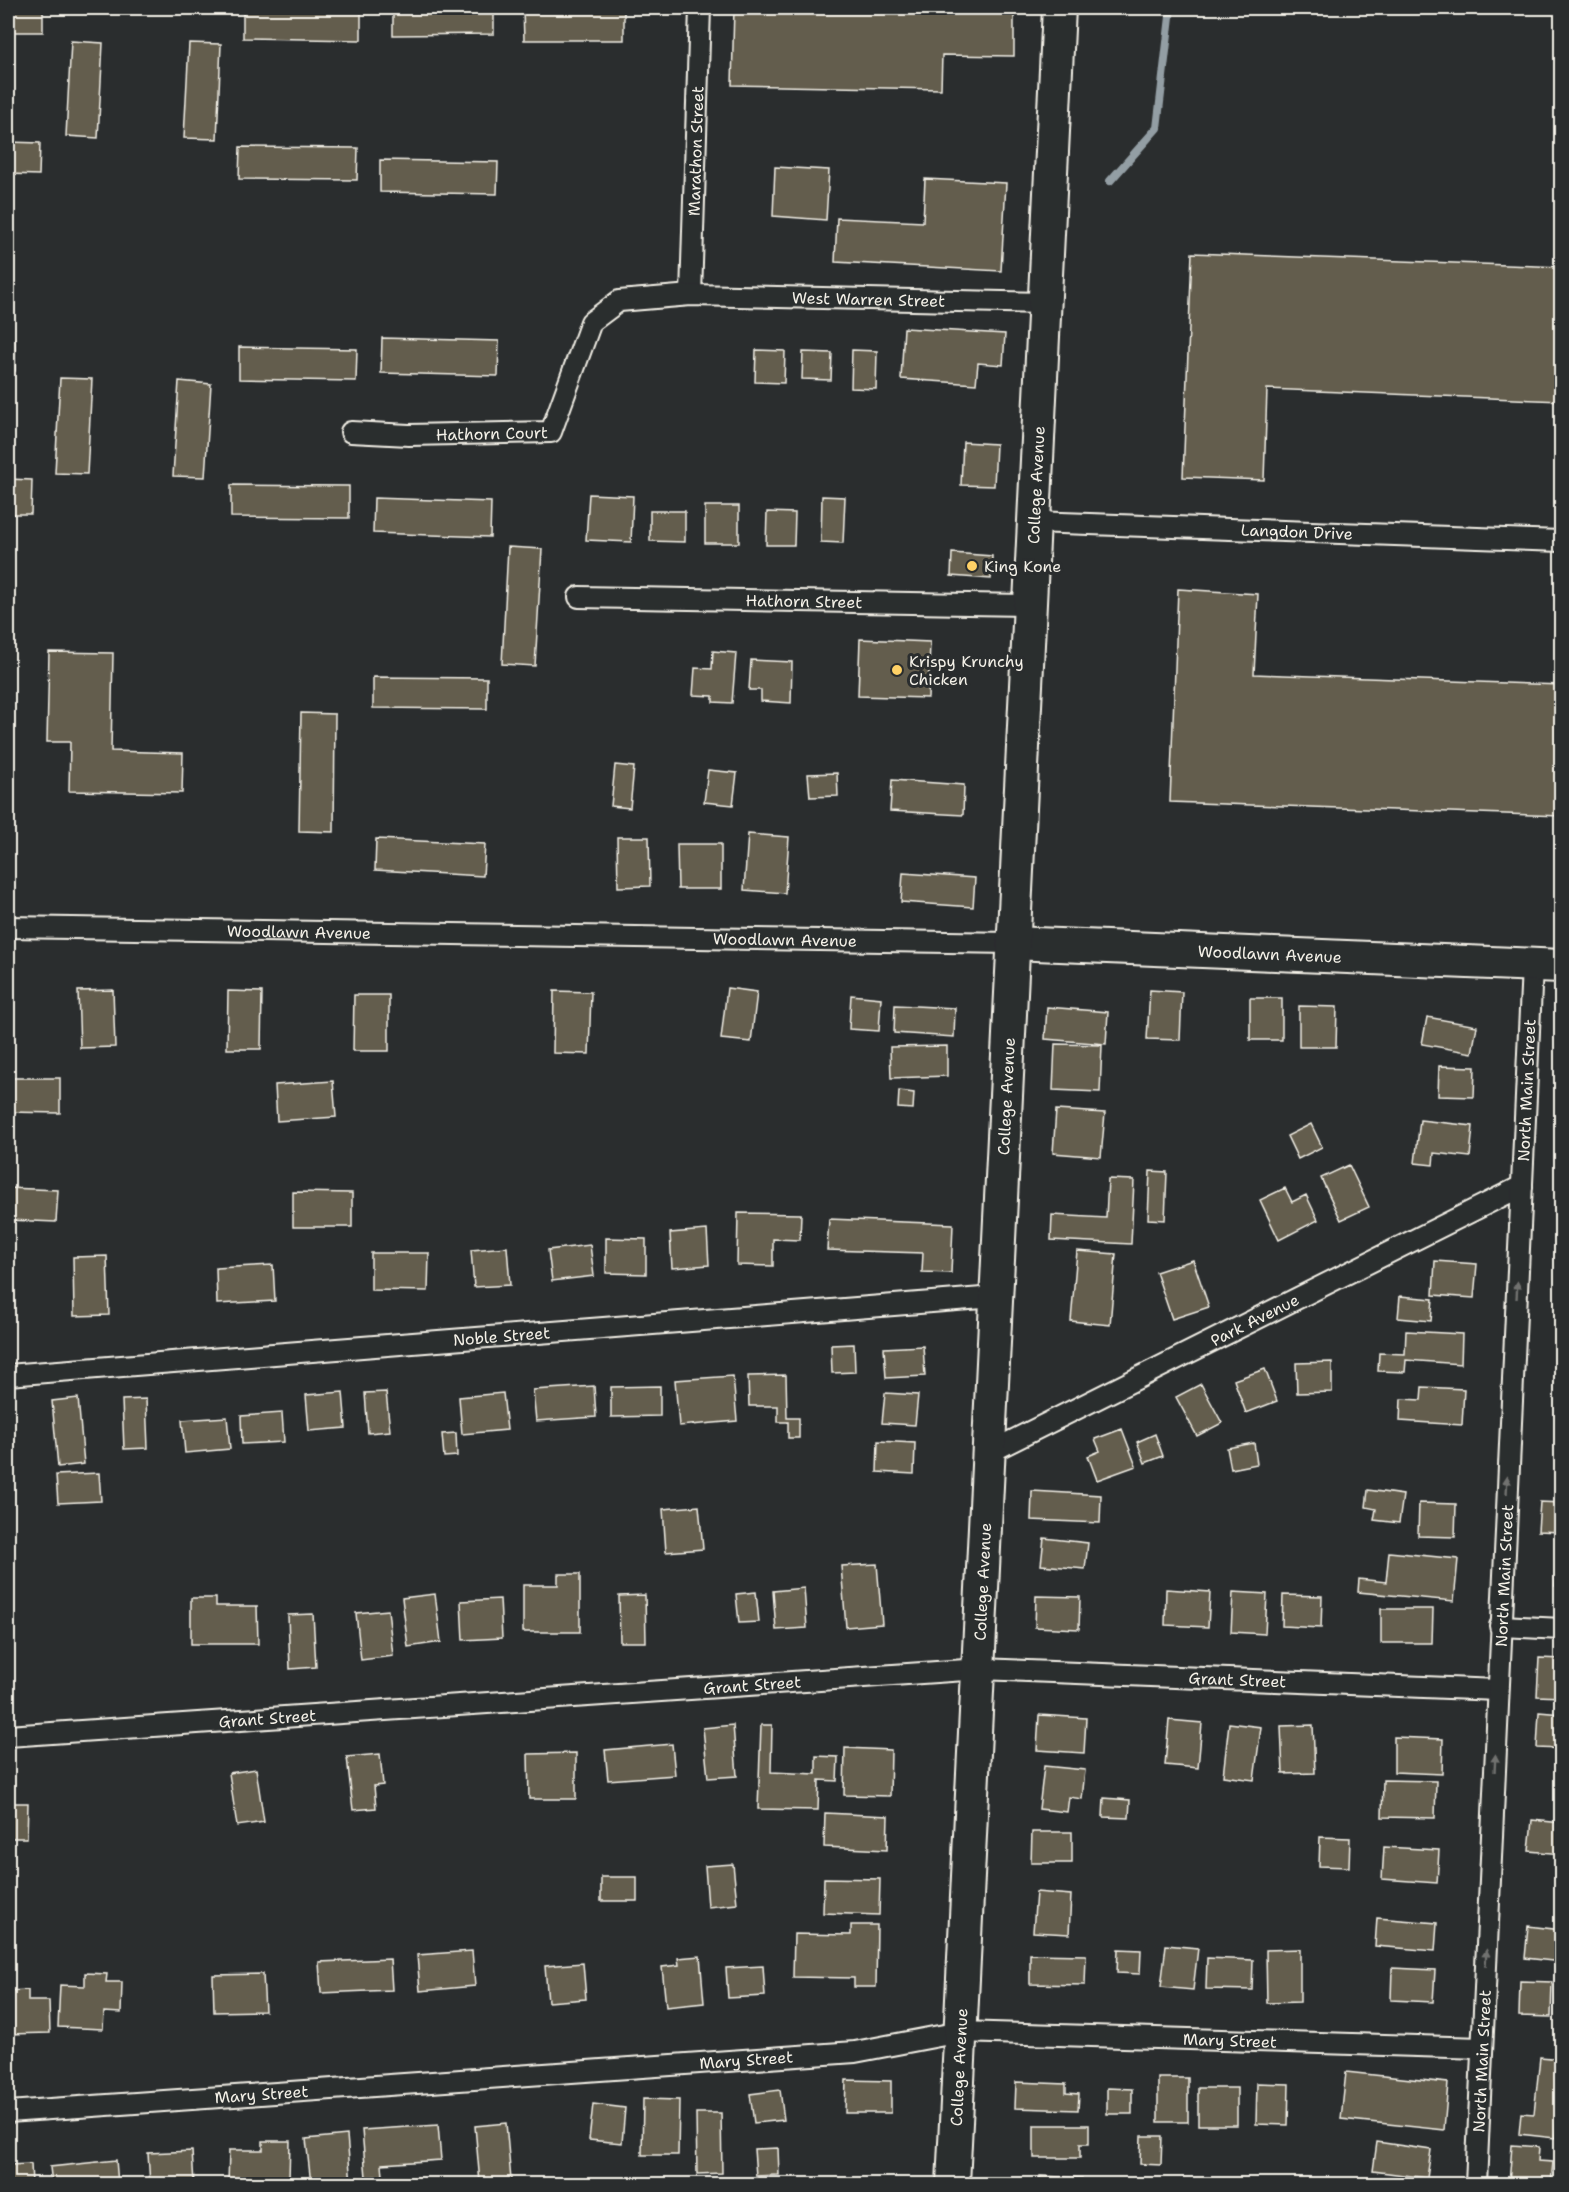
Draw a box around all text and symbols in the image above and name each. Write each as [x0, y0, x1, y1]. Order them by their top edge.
street label: Marathon Street [683, 86, 708, 216]
street label: West Warren Street [792, 287, 945, 311]
street label: Hathorn Court [436, 422, 548, 445]
street label: College Avenue [1022, 425, 1049, 545]
street label: Langdon Drive [1240, 519, 1353, 544]
place label: King Kone [984, 556, 1061, 577]
marker: King Kone [965, 559, 979, 573]
street label: Hathorn Street [745, 589, 862, 613]
place label: Krispy Krunchy Chicken [909, 651, 1024, 690]
marker: Krispy Krunchy Chicken [890, 663, 904, 677]
street label: Woodlawn Avenue [227, 920, 371, 943]
street label: Woodlawn Avenue [713, 928, 857, 951]
street label: Woodlawn Avenue [1197, 940, 1342, 967]
street label: North Main Street [1513, 1018, 1540, 1162]
street label: College Avenue [993, 1037, 1019, 1156]
one-way arrow [1512, 1280, 1521, 1299]
street label: Park Avenue [1207, 1289, 1302, 1351]
street label: Noble Street [452, 1322, 551, 1350]
one-way arrow [1503, 1475, 1512, 1494]
street label: North Main Street [1490, 1504, 1518, 1647]
street label: College Avenue [969, 1522, 996, 1641]
street label: Grant Street [1188, 1667, 1287, 1692]
street label: Grant Street [703, 1671, 802, 1699]
street label: Grant Street [218, 1704, 317, 1732]
one-way arrow [1490, 1754, 1499, 1773]
one-way arrow [1481, 1949, 1490, 1968]
street label: North Main Street [1468, 1989, 1495, 2133]
street label: College Avenue [945, 2008, 972, 2127]
street label: Mary Street [1183, 2028, 1277, 2052]
street label: Mary Street [699, 2046, 794, 2074]
street label: Mary Street [214, 2080, 309, 2108]

